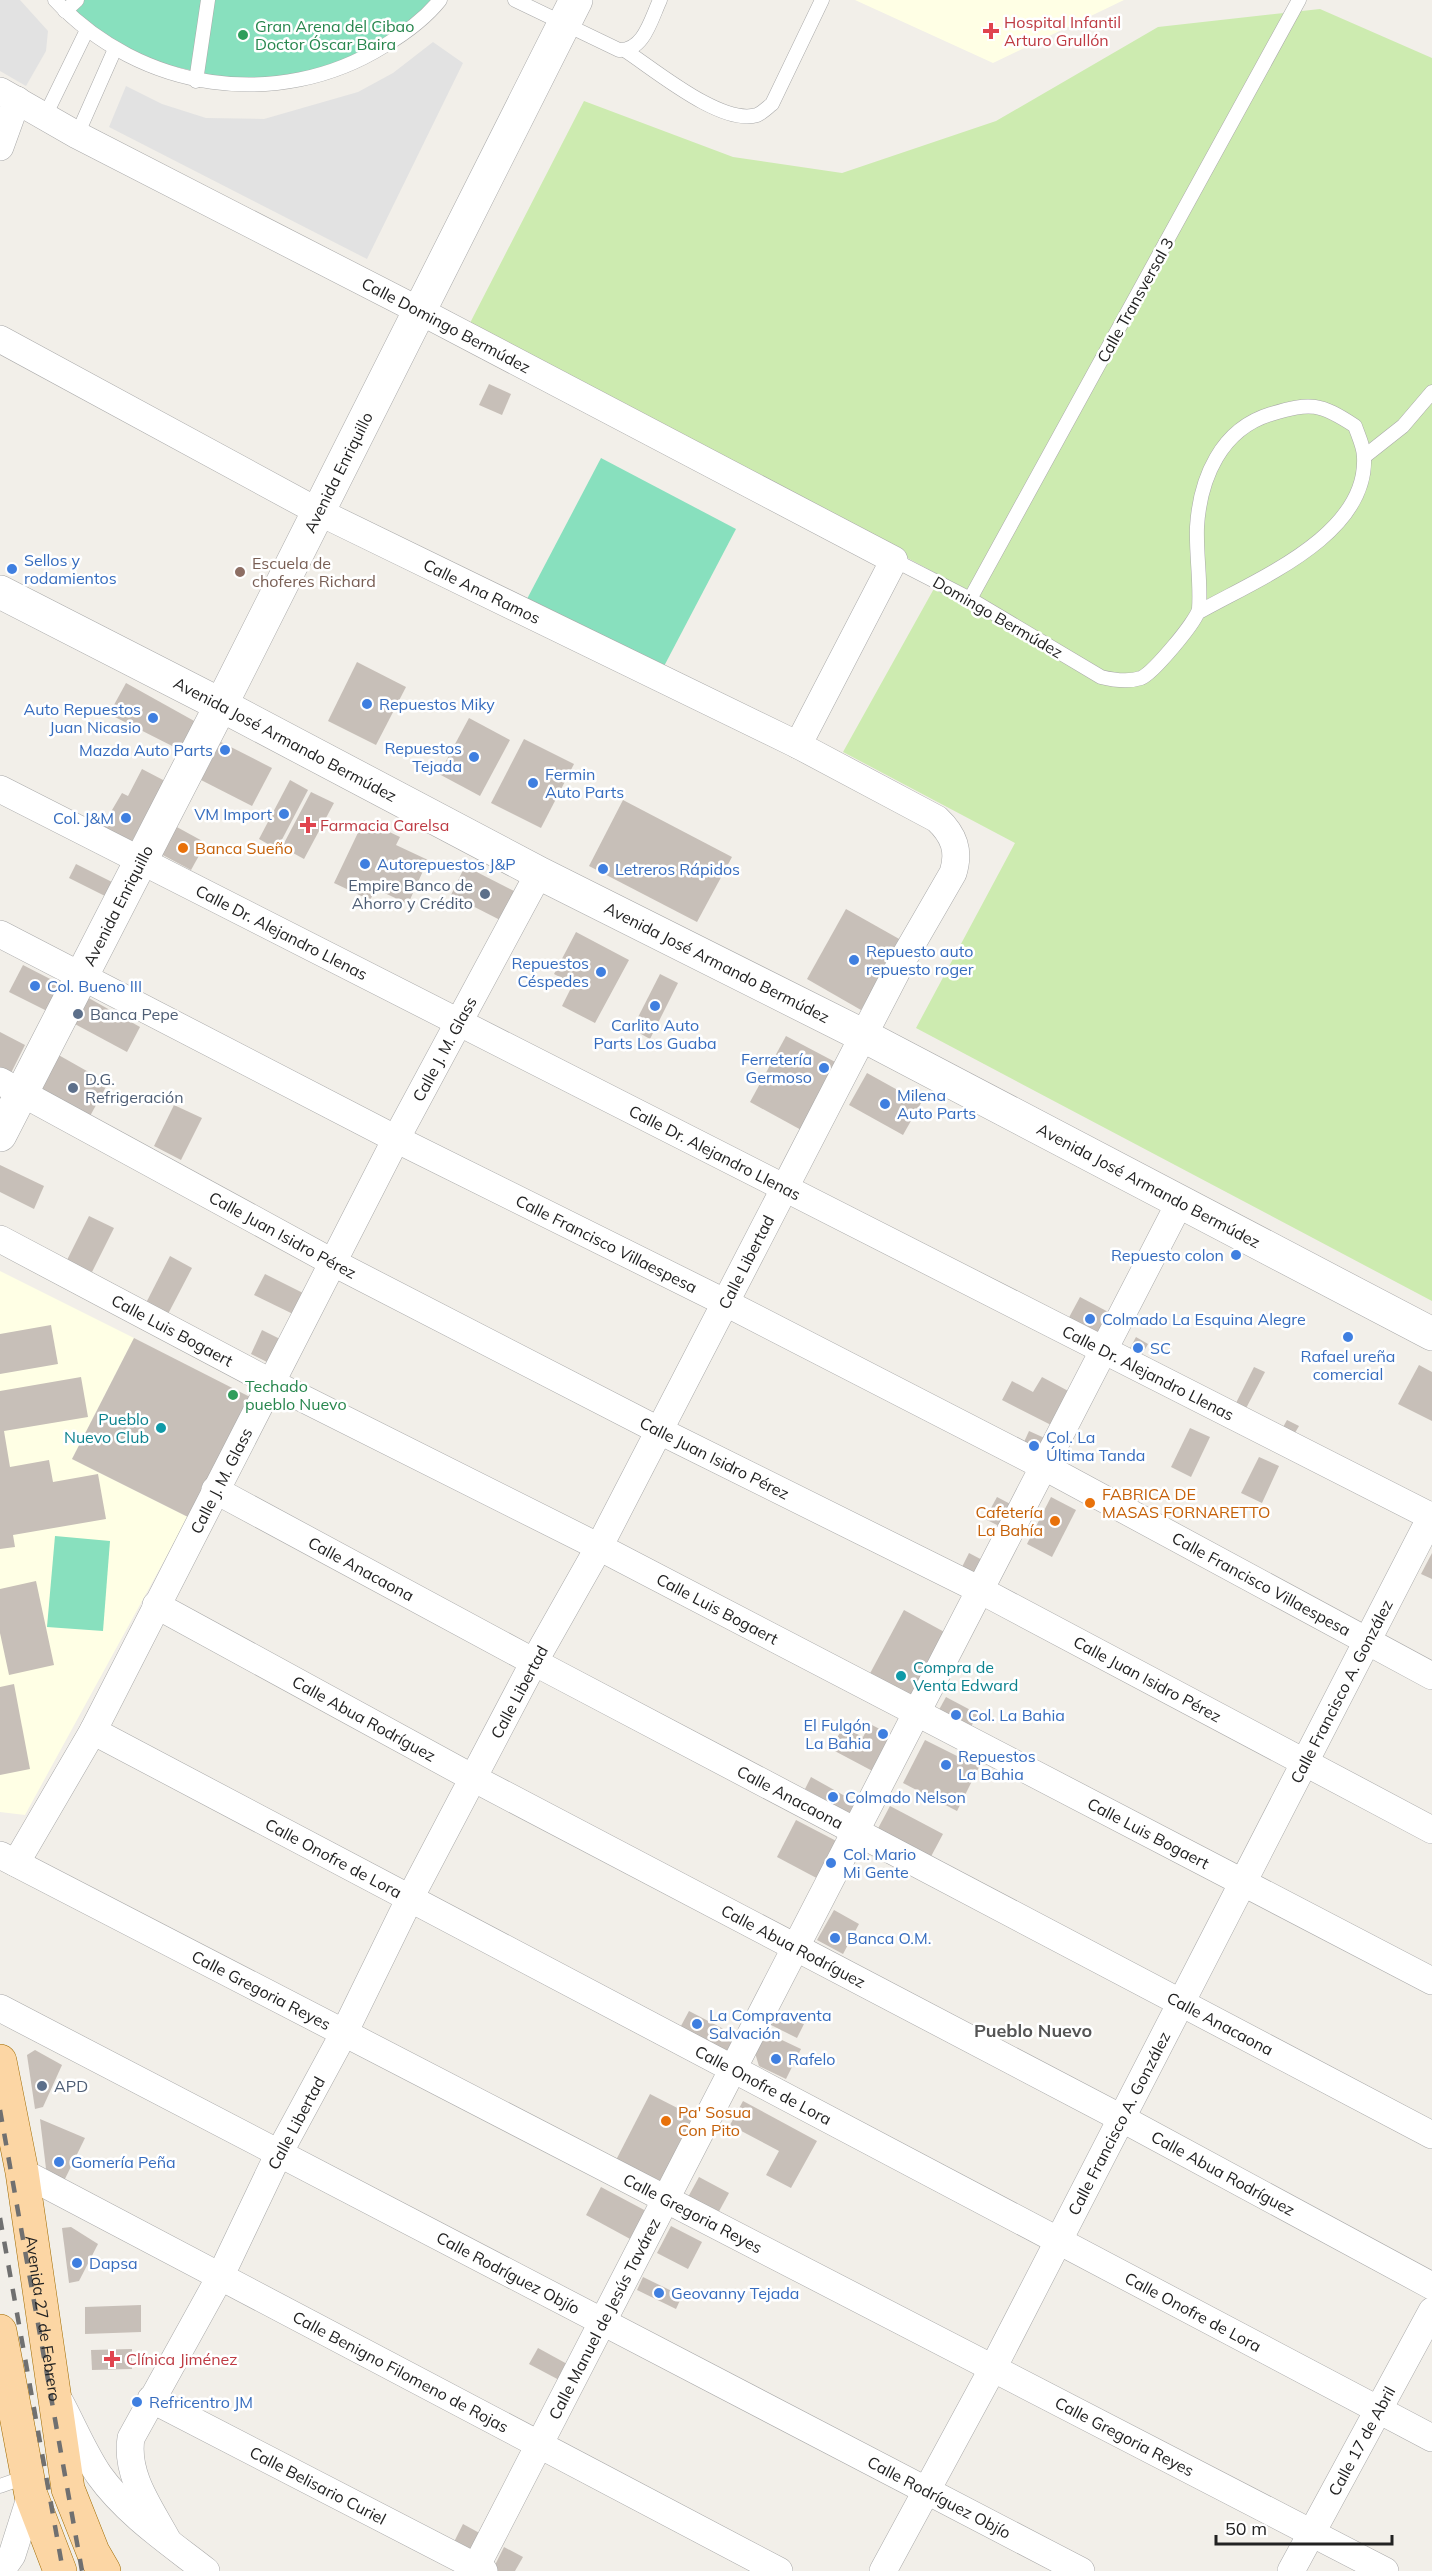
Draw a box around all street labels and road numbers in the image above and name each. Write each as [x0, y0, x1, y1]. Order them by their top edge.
street label: Calle Transversal 3 [1092, 234, 1178, 366]
street label: Calle Domingo Bermúdez [359, 273, 534, 377]
street label: Avenida Enriquillo [299, 408, 377, 536]
street label: Calle Ana Ramos [420, 554, 544, 628]
street label: Domingo Bermúdez [930, 572, 1066, 662]
street label: Avenida José Armando Bermúdez [170, 673, 400, 806]
street label: Avenida Enriquillo [79, 842, 157, 969]
street label: Calle Dr. Alejandro Llenas [192, 880, 371, 984]
street label: Avenida José Armando Bermúdez [601, 897, 833, 1027]
street label: Calle J. M. Glass [408, 993, 481, 1105]
street label: Calle Dr. Alejandro Llenas [626, 1100, 804, 1204]
street label: Avenida José Armando Bermúdez [1034, 1119, 1264, 1252]
street label: Calle Juan Isidro Pérez [206, 1187, 360, 1283]
street label: Calle Francisco Villaespesa [513, 1190, 700, 1297]
street label: Calle Libertad [714, 1212, 778, 1312]
street label: Calle Luis Bogaert [108, 1290, 237, 1371]
street label: Calle Dr. Alejandro Llenas [1059, 1321, 1237, 1425]
street label: Calle Juan Isidro Pérez [636, 1412, 793, 1504]
street label: Calle J. M. Glass [186, 1424, 257, 1537]
street label: Calle Francisco Villaespesa [1169, 1528, 1354, 1640]
street label: Calle Anacaona [305, 1532, 417, 1605]
street label: Calle Luis Bogaert [653, 1569, 782, 1649]
street label: Calle Francisco A. González [1286, 1596, 1397, 1787]
street label: Calle Juan Isidro Pérez [1070, 1631, 1225, 1726]
street label: Calle Libertad [486, 1642, 552, 1742]
street label: Calle Abua Rodríguez [289, 1671, 439, 1766]
street label: Calle Anacaona [734, 1761, 847, 1833]
street label: Calle Luis Bogaert [1084, 1793, 1213, 1873]
street label: Calle Onofre de Lora [262, 1814, 405, 1902]
street label: Calle Abua Rodríguez [718, 1900, 869, 1992]
street label: Calle Gregoria Reyes [188, 1946, 334, 2034]
street label: Calle Anacaona [1164, 1987, 1277, 2060]
street label: Calle Francisco A. González [1063, 2028, 1174, 2219]
street label: Calle Onofre de Lora [692, 2041, 835, 2129]
street label: Calle Libertad [263, 2073, 329, 2173]
street label: Calle Abua Rodríguez [1148, 2126, 1298, 2220]
street label: Calle Gregoria Reyes [620, 2169, 766, 2257]
street label: Calle Manuel de Jesús Tavárez [544, 2214, 664, 2423]
street label: Calle Rodríguez Objío [433, 2227, 583, 2318]
street label: Avenida 27 de Febrero [21, 2234, 65, 2403]
street label: Calle Onofre de Lora [1121, 2268, 1265, 2356]
street label: Calle Benigno Filomeno de Rojas [289, 2306, 512, 2437]
street label: Calle 17 de Abril [1324, 2383, 1399, 2499]
street label: Calle Gregoria Reyes [1052, 2392, 1198, 2481]
street label: Calle Belisario Curiel [246, 2442, 390, 2529]
street label: Calle Rodríguez Objío [864, 2452, 1014, 2543]

